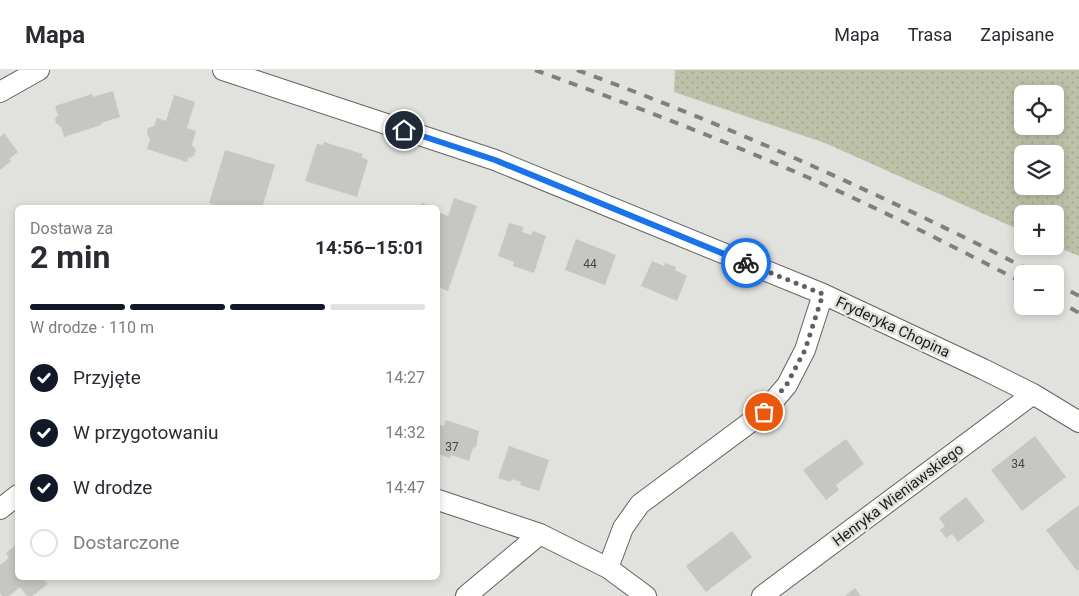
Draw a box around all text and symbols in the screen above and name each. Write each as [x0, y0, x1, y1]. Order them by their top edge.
text: Mapa [25, 21, 85, 49]
text: Mapa [834, 24, 880, 45]
text: Trasa [908, 24, 952, 45]
text: Zapisane [980, 24, 1054, 45]
map controls [1014, 85, 1064, 315]
button: locate [1014, 85, 1064, 135]
pin [383, 109, 425, 151]
icon: home [390, 116, 418, 144]
button: layers [1014, 145, 1064, 195]
button: + [1014, 205, 1064, 255]
text: Dostawa za [30, 219, 113, 238]
text: 14:56–15:01 [315, 236, 425, 259]
text: 2 min [30, 238, 110, 276]
courier [721, 238, 771, 288]
icon: bike [732, 249, 760, 277]
house number: 44 [583, 257, 597, 271]
button: − [1014, 265, 1064, 315]
street label: Fryderyka Chopina [833, 293, 953, 361]
text: W drodze · 110 m [30, 318, 154, 337]
icon: check [30, 364, 58, 392]
text: Przyjęte [73, 366, 141, 389]
text: 14:27 [385, 368, 425, 387]
pin [743, 391, 785, 433]
icon: bag [750, 398, 778, 426]
icon: check [30, 419, 58, 447]
text: W przygotowaniu [73, 421, 219, 444]
text: 14:32 [385, 423, 425, 442]
house number: 37 [445, 440, 459, 454]
street label: Henryka Wieniawskiego [829, 440, 967, 550]
house number: 34 [1011, 457, 1025, 471]
icon: check [30, 474, 58, 502]
text: W drodze [73, 476, 152, 499]
text: 14:47 [385, 478, 425, 497]
text: Dostarczone [73, 531, 180, 554]

